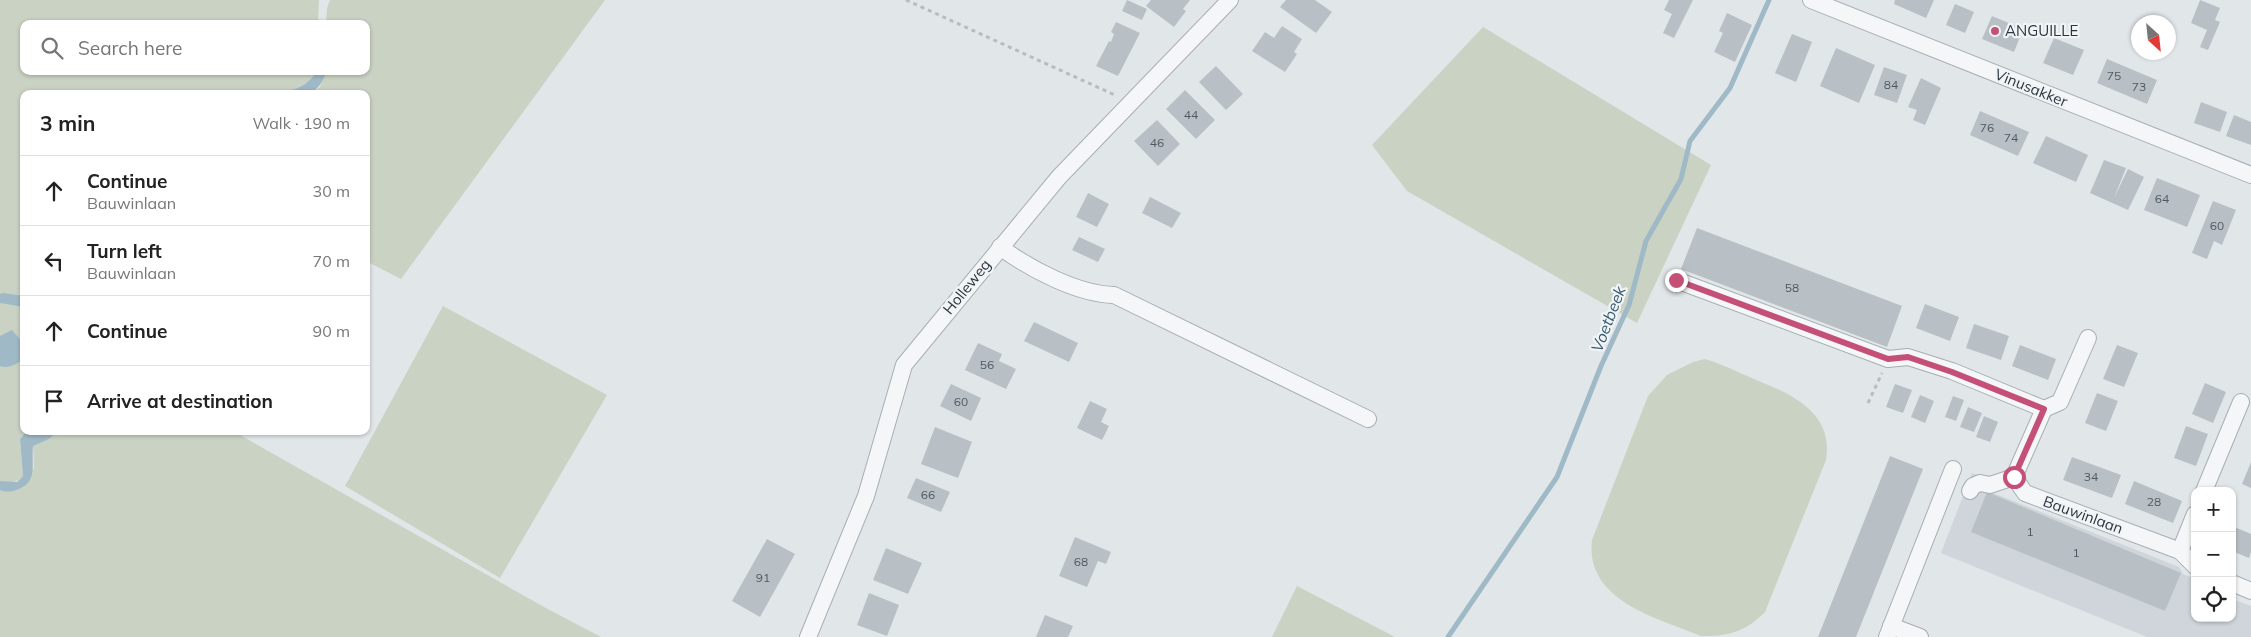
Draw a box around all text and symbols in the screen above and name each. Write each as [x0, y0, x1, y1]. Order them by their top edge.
north arrow [2131, 15, 2176, 60]
search box [20, 20, 370, 75]
place label: ANGUILLE [2005, 21, 2078, 40]
marker: ANGUILLE [1989, 25, 2001, 37]
icon: search [38, 34, 66, 62]
text: Search here [78, 36, 182, 60]
street label: Vinusakker [1992, 64, 2071, 111]
house number: 75 [2107, 68, 2121, 83]
house number: 84 [1884, 77, 1898, 92]
house number: 73 [2132, 79, 2146, 94]
house number: 44 [1184, 107, 1198, 122]
text: 3 min [40, 110, 95, 136]
text: Walk · 190 m [252, 113, 350, 133]
house number: 76 [1980, 120, 1994, 135]
house number: 74 [2004, 130, 2018, 145]
house number: 46 [1150, 135, 1164, 150]
text: Continue [87, 169, 167, 193]
icon: ahead [40, 177, 68, 205]
text: 30 m [313, 181, 350, 201]
house number: 64 [2155, 191, 2169, 206]
text: Bauwinlaan [87, 193, 176, 213]
house number: 60 [2210, 218, 2224, 233]
text: Turn left [87, 239, 162, 263]
icon: left [40, 247, 68, 275]
text: 70 m [313, 251, 350, 271]
street label: Holleweg [939, 255, 995, 318]
text: Bauwinlaan [87, 263, 176, 283]
route end [1665, 269, 1688, 292]
house number: 58 [1785, 280, 1799, 295]
water label: Voetbeek [1586, 283, 1630, 355]
icon: ahead [40, 317, 68, 345]
text: Continue [87, 319, 167, 343]
text: 90 m [313, 321, 350, 341]
house number: 56 [980, 357, 994, 372]
icon: arrive [40, 387, 68, 415]
text: Arrive at destination [87, 389, 273, 413]
house number: 60 [954, 394, 968, 409]
route start [2003, 466, 2026, 489]
house number: 34 [2084, 469, 2098, 484]
house number: 66 [921, 487, 935, 502]
map controls [2191, 487, 2236, 622]
button: + [2191, 487, 2236, 532]
street label: Bauwinlaan [2041, 491, 2126, 538]
house number: 28 [2147, 494, 2161, 509]
house number: 1 [2026, 524, 2034, 539]
button: − [2191, 532, 2236, 577]
house number: 1 [2072, 545, 2080, 560]
house number: 68 [1074, 554, 1088, 569]
house number: 91 [756, 570, 770, 585]
button: locate [2191, 577, 2236, 622]

